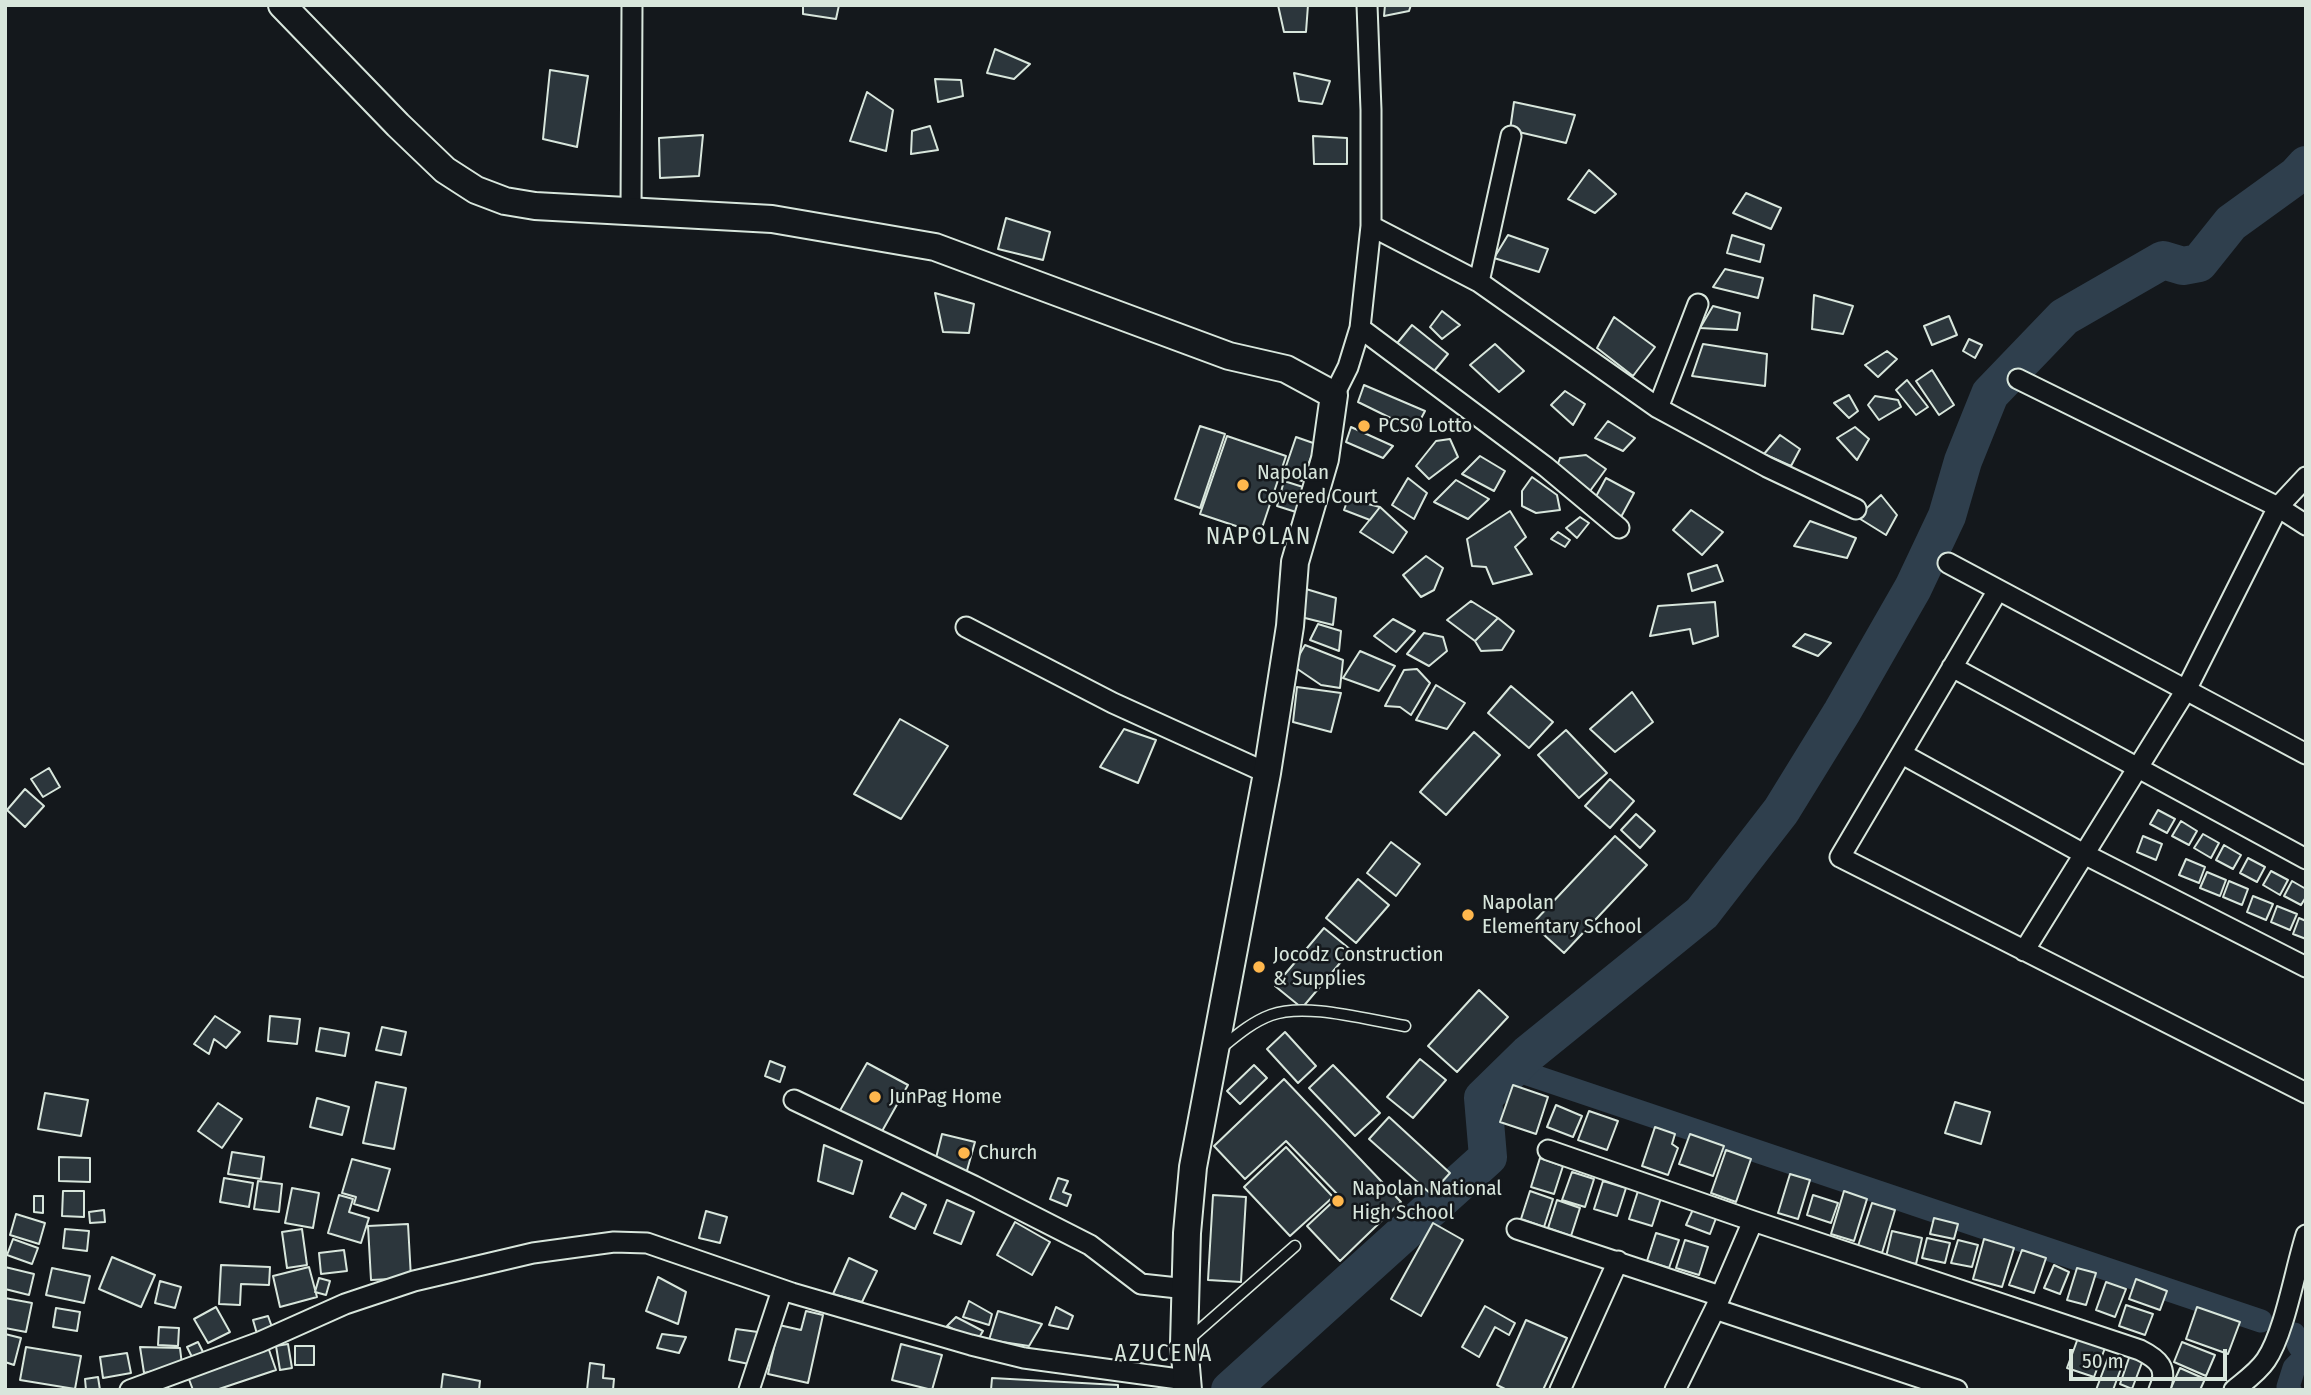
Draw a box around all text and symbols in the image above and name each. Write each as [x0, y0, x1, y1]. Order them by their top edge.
place label: PCSO Lotto [1378, 413, 1472, 439]
marker: PCSO Lotto [1356, 418, 1372, 434]
place label: Napolan Covered Court [1257, 460, 1378, 510]
marker: Napolan Covered Court [1235, 477, 1251, 493]
district label: NAPOLAN [1207, 523, 1311, 551]
place label: Napolan Elementary School [1482, 890, 1642, 940]
marker: Napolan Elementary School [1460, 907, 1476, 923]
place label: Jocodz Construction & Supplies [1273, 942, 1444, 992]
marker: Jocodz Construction & Supplies [1251, 959, 1267, 975]
place label: JunPag Home [889, 1084, 1002, 1110]
marker: JunPag Home [867, 1089, 883, 1105]
place label: Church [978, 1140, 1037, 1166]
marker: Church [956, 1145, 972, 1161]
place label: Napolan National High School [1352, 1176, 1502, 1226]
marker: Napolan National High School [1330, 1193, 1346, 1209]
scale bar [2073, 1336, 2230, 1380]
district label: AZUCENA [1115, 1341, 1213, 1369]
text: 50 m [2082, 1348, 2124, 1374]

